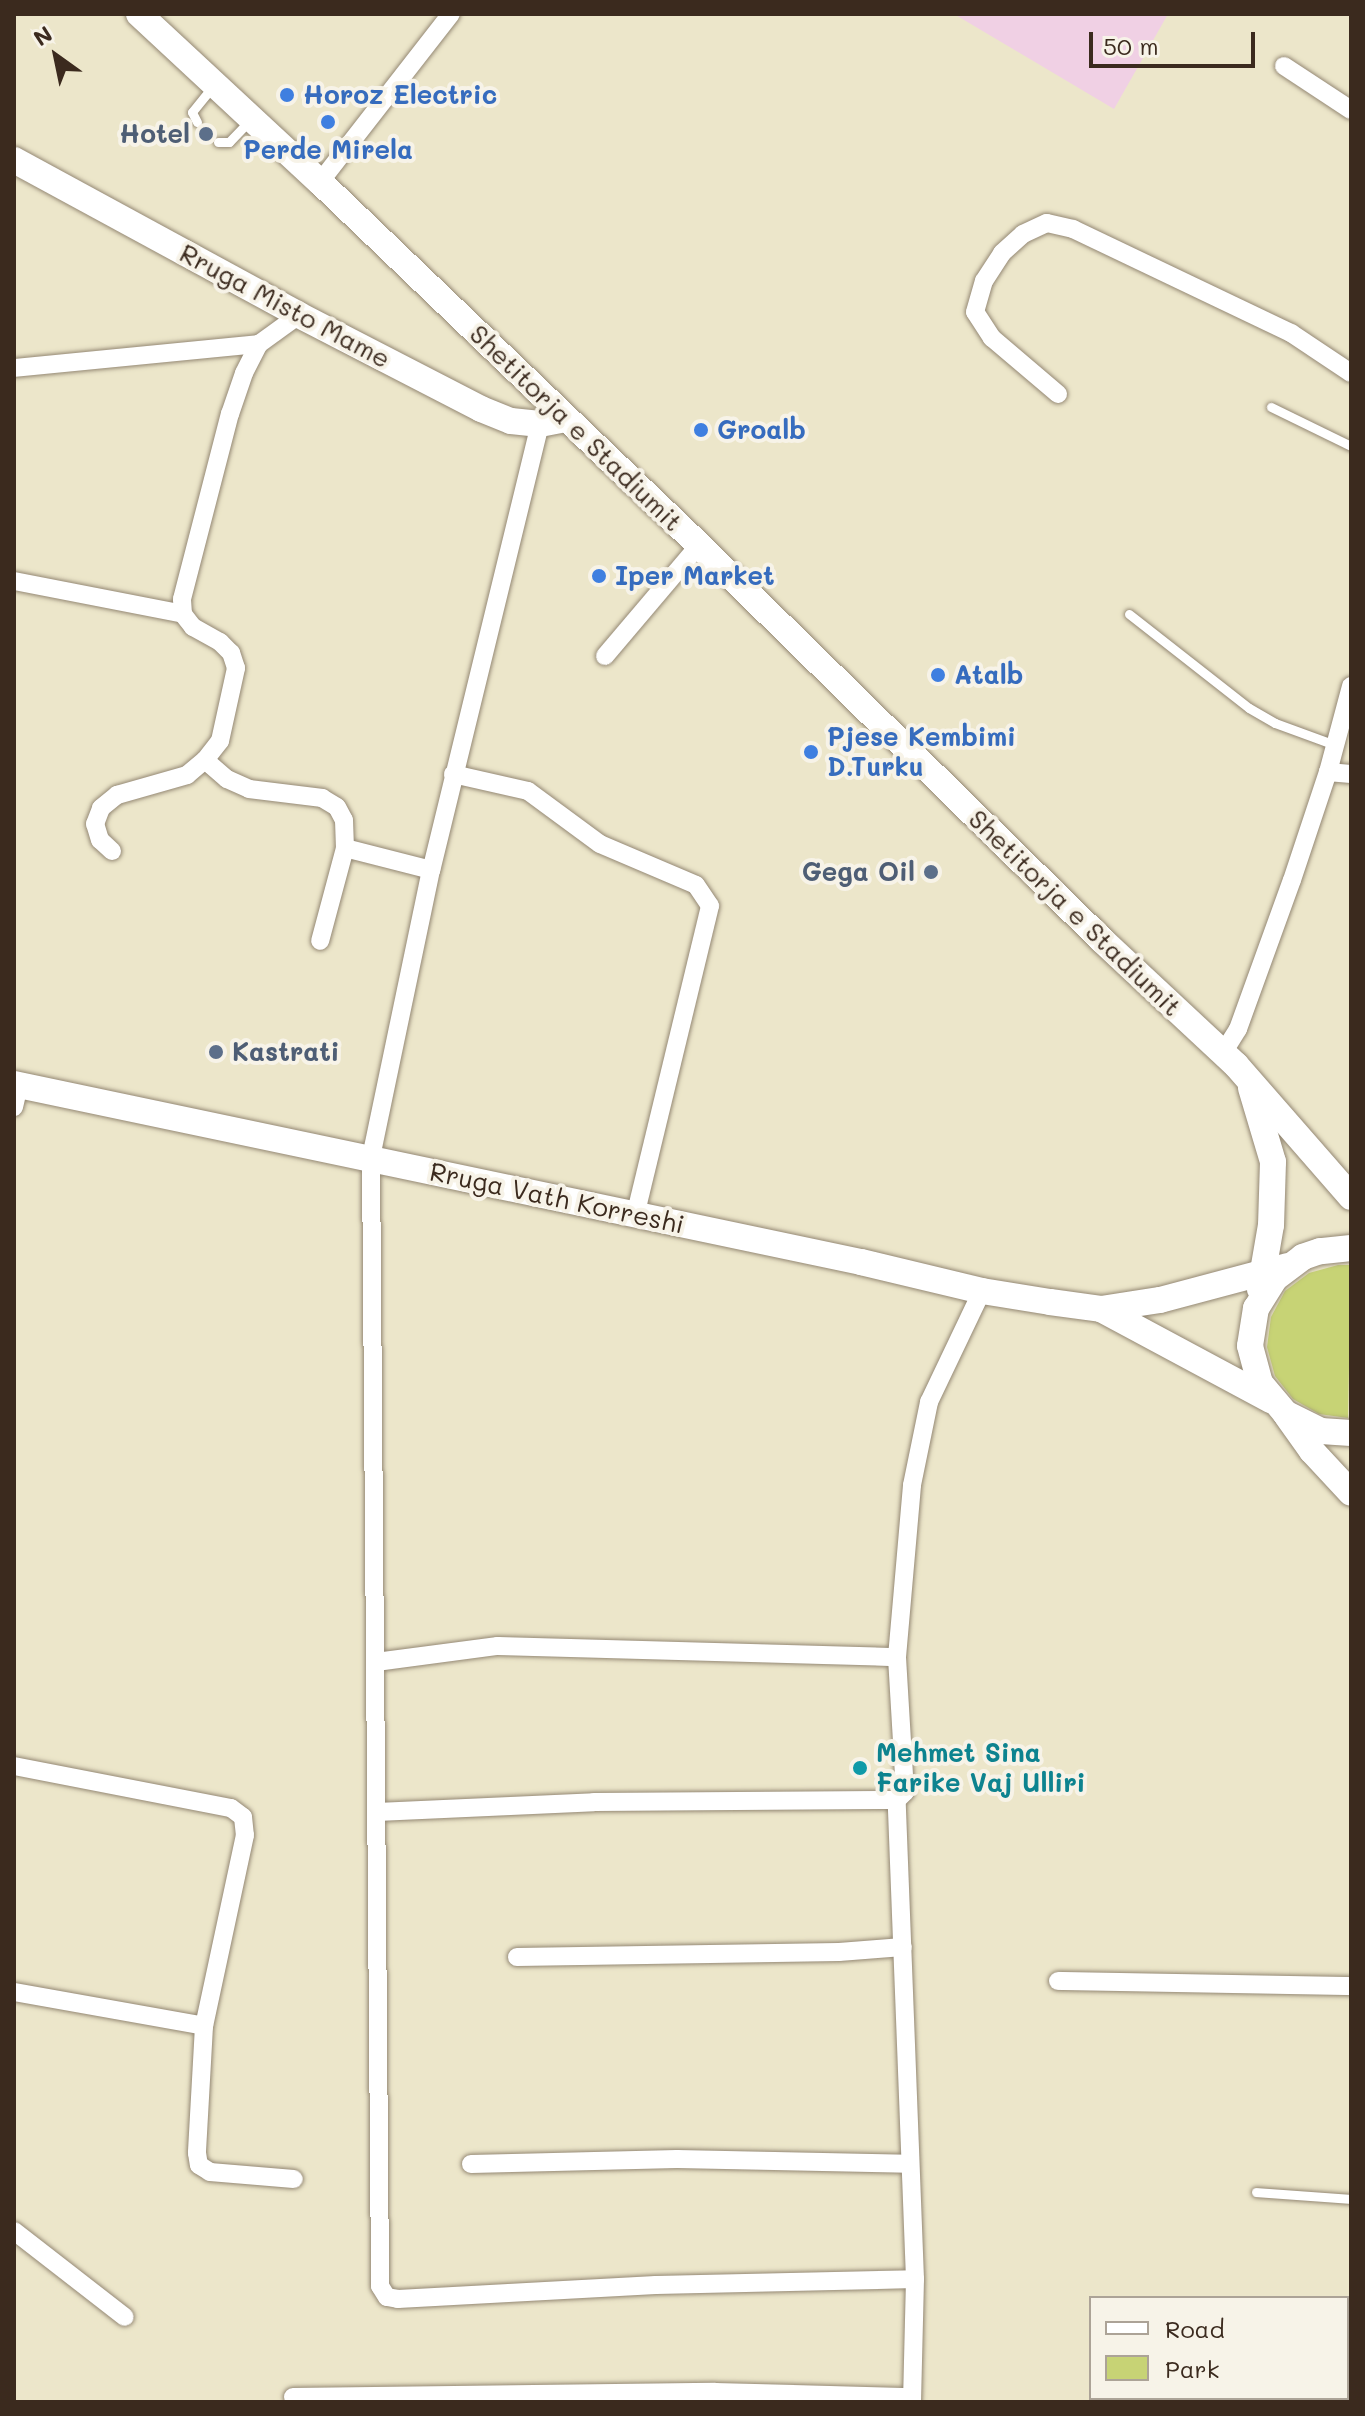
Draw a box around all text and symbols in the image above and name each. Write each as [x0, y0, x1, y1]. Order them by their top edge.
north arrow [16, 16, 96, 96]
scale bar [1093, 16, 1259, 66]
text: N [28, 19, 58, 52]
text: 50 m [1103, 30, 1159, 61]
place label: Horoz Electric [303, 79, 497, 111]
marker: Horoz Electric [278, 86, 296, 104]
marker: Perde Mirela [319, 113, 337, 131]
place label: Hotel [119, 118, 190, 150]
marker: Hotel [197, 125, 215, 143]
place label: Perde Mirela [243, 134, 413, 166]
street label: Rruga Misto Mame [174, 237, 396, 375]
street label: Shetitorja e Stadiumit [463, 318, 689, 538]
place label: Groalb [717, 414, 806, 446]
marker: Groalb [692, 421, 710, 439]
place label: Iper Market [615, 560, 775, 592]
marker: Iper Market [590, 567, 608, 585]
place label: Atalb [954, 659, 1023, 691]
marker: Atalb [929, 666, 947, 684]
place label: Pjese Kembimi D.Turku [827, 721, 1016, 782]
marker: Pjese Kembimi D.Turku [802, 743, 820, 761]
street label: Shetitorja e Stadiumit [962, 803, 1188, 1023]
place label: Gega Oil [802, 856, 915, 888]
marker: Gega Oil [922, 863, 940, 881]
place label: Kastrati [232, 1036, 340, 1068]
marker: Kastrati [207, 1043, 225, 1061]
street label: Rruga Vath Korreshi [427, 1156, 687, 1240]
place label: Mehmet Sina Farike Vaj Ulliri [876, 1737, 1086, 1798]
marker: Mehmet Sina Farike Vaj Ulliri [851, 1759, 869, 1777]
legend [1089, 2296, 1349, 2400]
text: Road [1165, 2313, 1225, 2344]
text: Park [1165, 2353, 1219, 2384]

